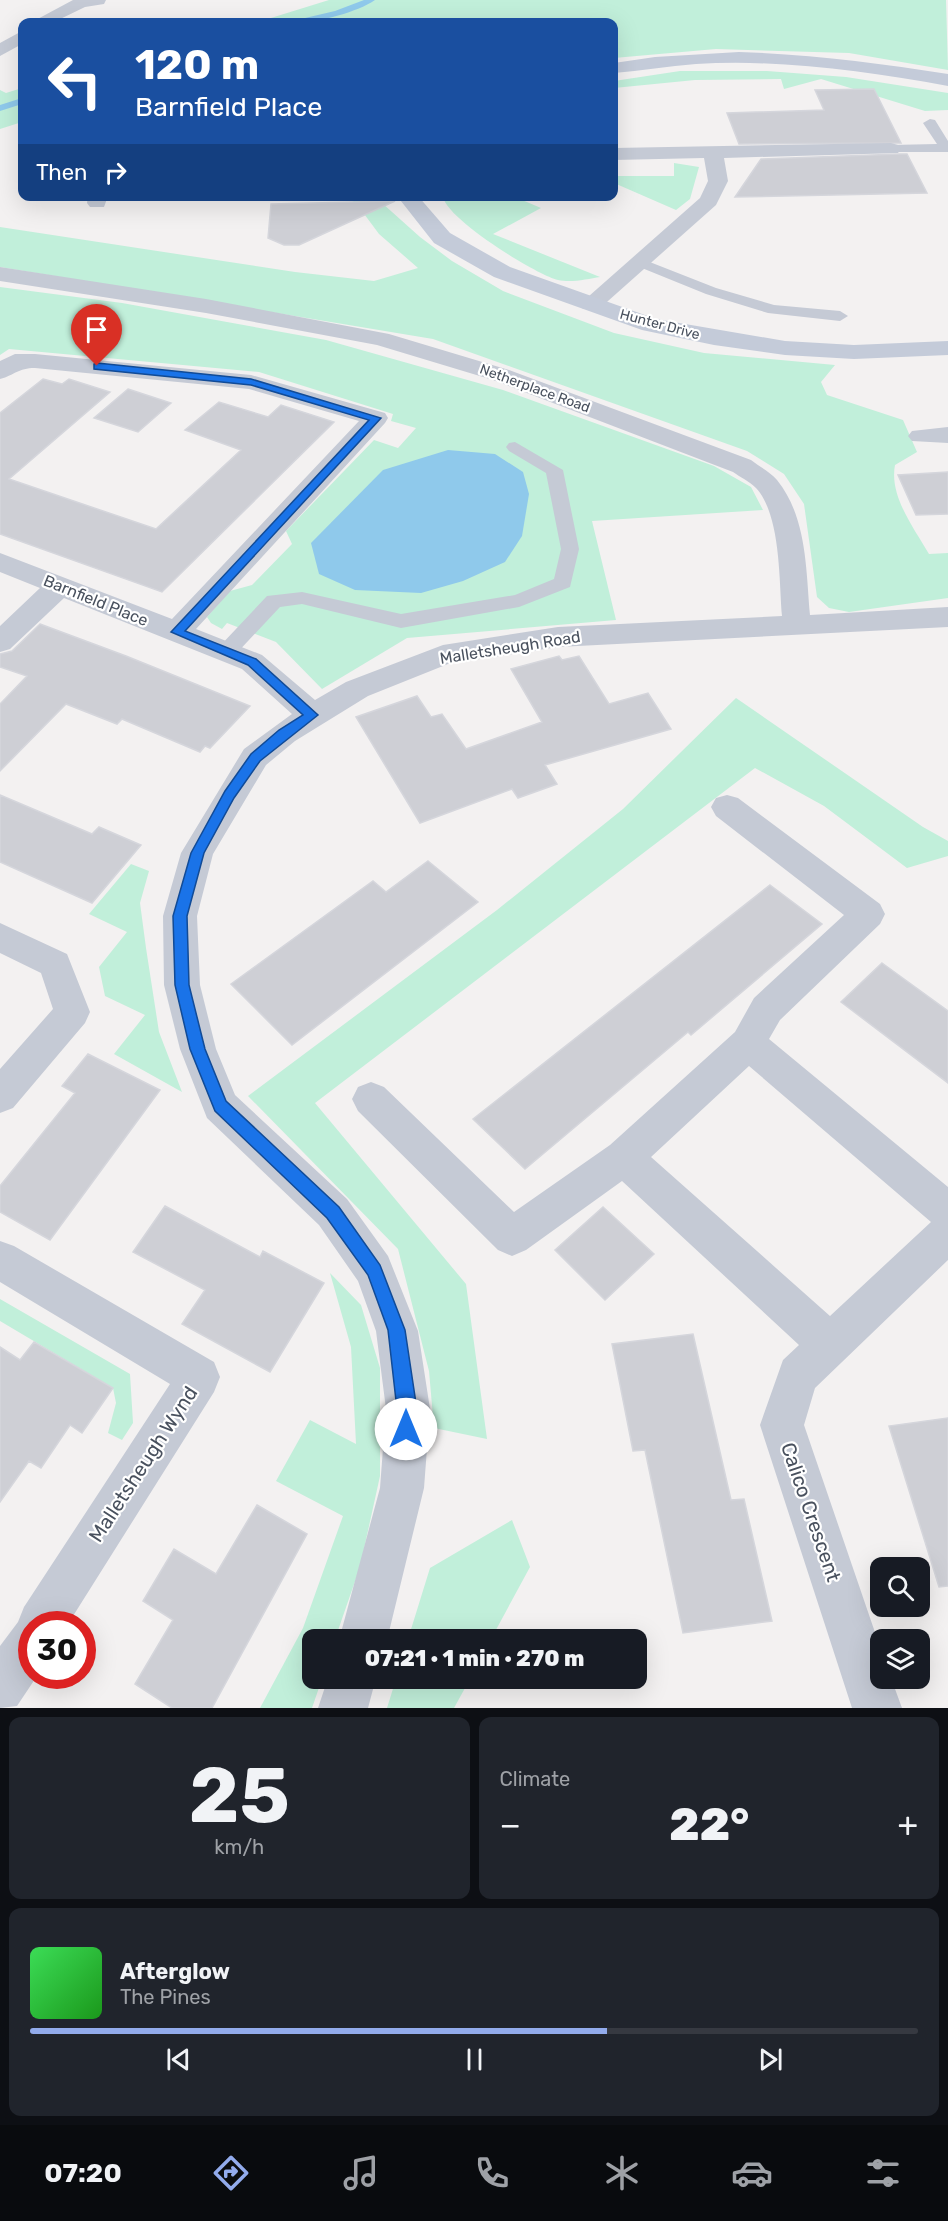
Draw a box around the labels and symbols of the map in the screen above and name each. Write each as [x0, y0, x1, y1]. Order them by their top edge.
pin [71, 304, 122, 366]
street label: Hunter Drive [618, 306, 702, 343]
street label: Netherplace Road [477, 361, 592, 416]
street label: Barnfield Place [41, 571, 151, 630]
street label: Malletsheugh Road [438, 627, 582, 668]
street label: Malletsheugh Wynd [84, 1382, 202, 1546]
position arrow [374, 1397, 438, 1461]
street label: Calico Crescent [776, 1439, 846, 1585]
speed limit sign: 30 [18, 1611, 96, 1689]

